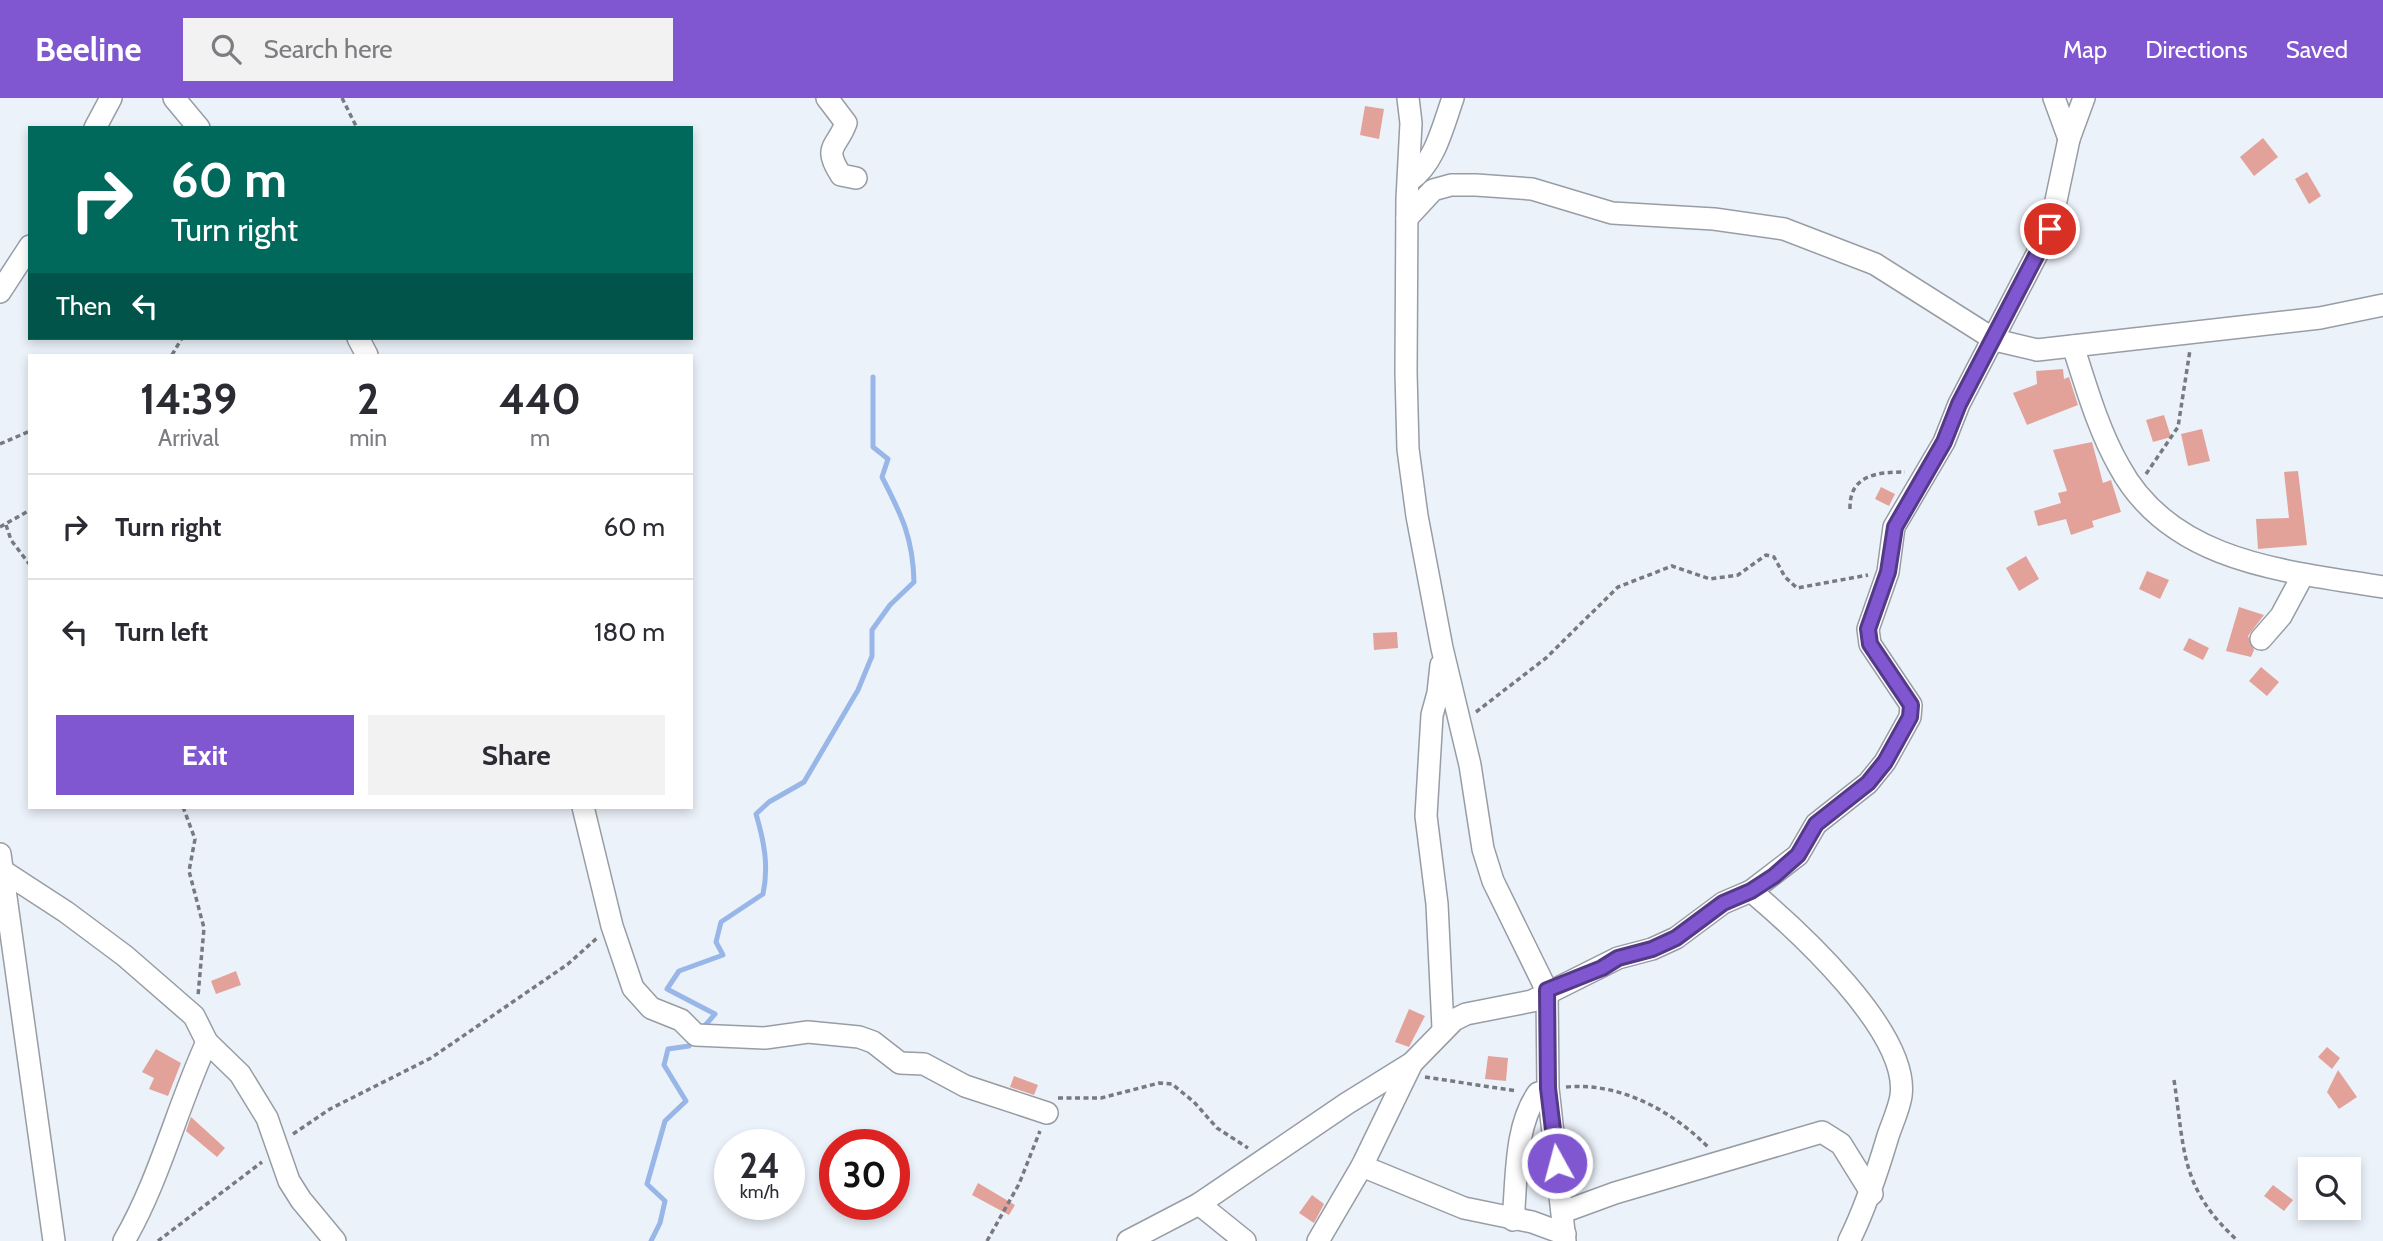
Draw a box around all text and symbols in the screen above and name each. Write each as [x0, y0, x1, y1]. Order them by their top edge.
search box [183, 18, 673, 81]
text: Beeline [35, 29, 141, 69]
icon: search [207, 30, 245, 68]
text: Search here [263, 33, 393, 65]
text: Map [2063, 35, 2107, 64]
text: Directions [2145, 35, 2248, 64]
text: Saved [2286, 35, 2348, 64]
text: 60 m [171, 150, 287, 209]
icon: right [56, 154, 147, 245]
pin [2020, 199, 2080, 259]
text: Turn right [171, 210, 298, 249]
icon: arrive [2031, 210, 2069, 248]
icon: left [126, 287, 164, 325]
text: Then [56, 290, 112, 322]
text: 14:39 [140, 373, 237, 425]
text: 2 [357, 373, 379, 425]
text: 440 [499, 373, 581, 425]
text: Arrival [158, 424, 219, 452]
text: min [349, 424, 387, 452]
text: m [530, 424, 550, 452]
icon: right [56, 508, 94, 546]
text: Turn right [115, 511, 221, 543]
text: 60 m [603, 511, 665, 543]
icon: left [56, 613, 94, 651]
text: Turn left [115, 616, 208, 648]
text: 180 m [594, 616, 665, 648]
button: Exit [56, 715, 354, 795]
button: Share [368, 715, 665, 795]
position arrow [1520, 1126, 1594, 1200]
speed limit sign: 30 [819, 1129, 910, 1220]
text: 24 [739, 1144, 780, 1187]
map controls [2298, 1157, 2361, 1220]
button: search [2298, 1157, 2361, 1220]
text: km/h [740, 1181, 779, 1203]

